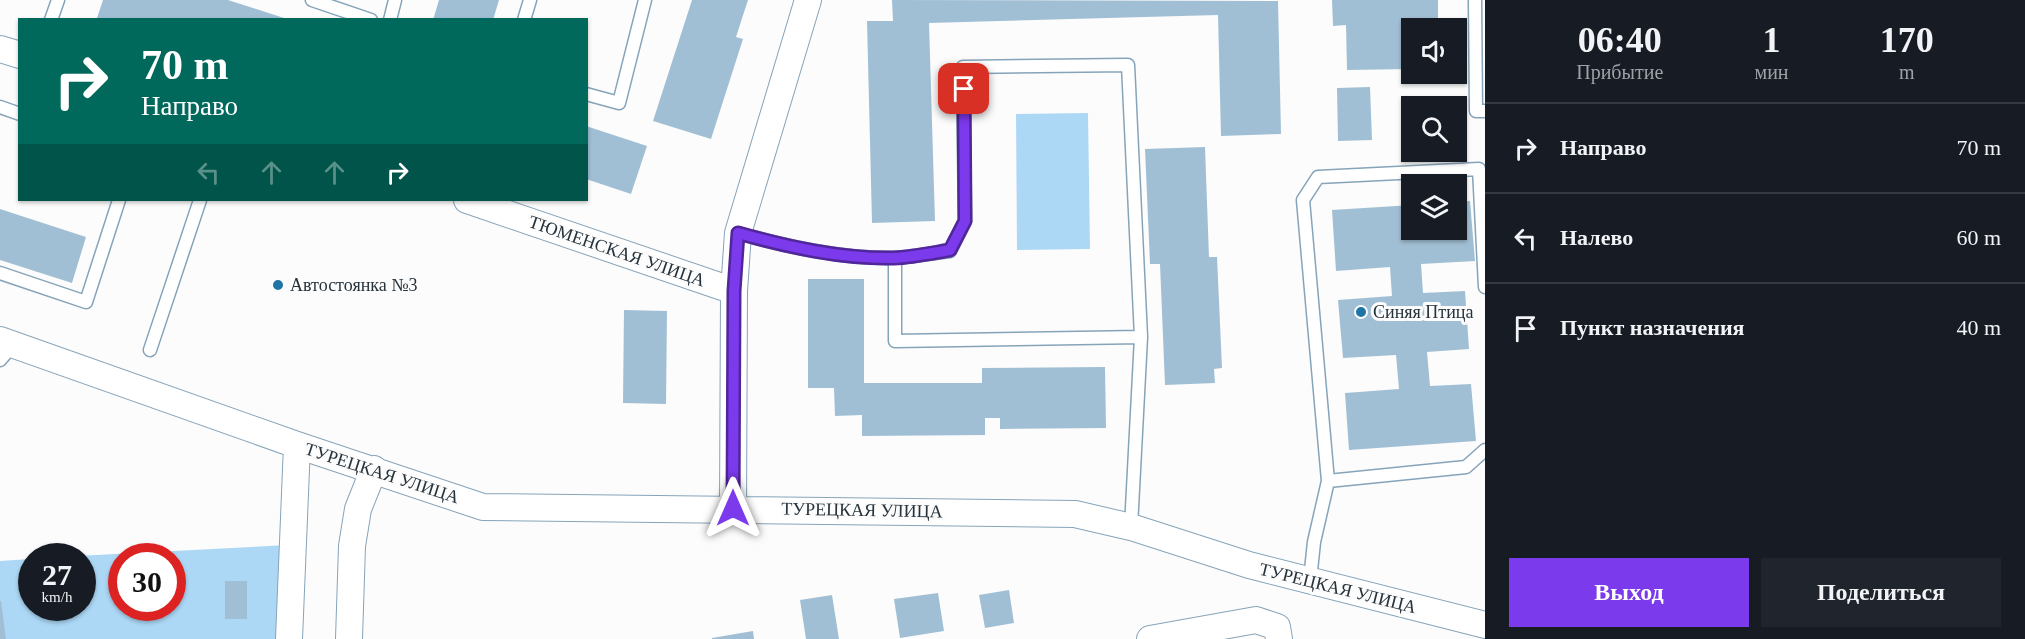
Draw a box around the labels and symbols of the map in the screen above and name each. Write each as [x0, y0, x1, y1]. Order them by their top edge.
pin [938, 63, 989, 114]
street label: ТЮМЕНСКАЯ УЛИЦА [526, 211, 708, 291]
place label: Автостоянка №3 [290, 275, 417, 295]
marker: Автостоянка №3 [271, 278, 285, 292]
place label: Синяя Птица [1373, 302, 1473, 322]
marker: Синяя Птица [1354, 305, 1368, 319]
street label: ТУРЕЦКАЯ УЛИЦА [302, 439, 462, 507]
position arrow [701, 476, 765, 540]
street label: ТУРЕЦКАЯ УЛИЦА [781, 499, 943, 521]
speed limit sign: 30 [108, 543, 186, 621]
street label: ТУРЕЦКАЯ УЛИЦА [1257, 559, 1419, 617]

